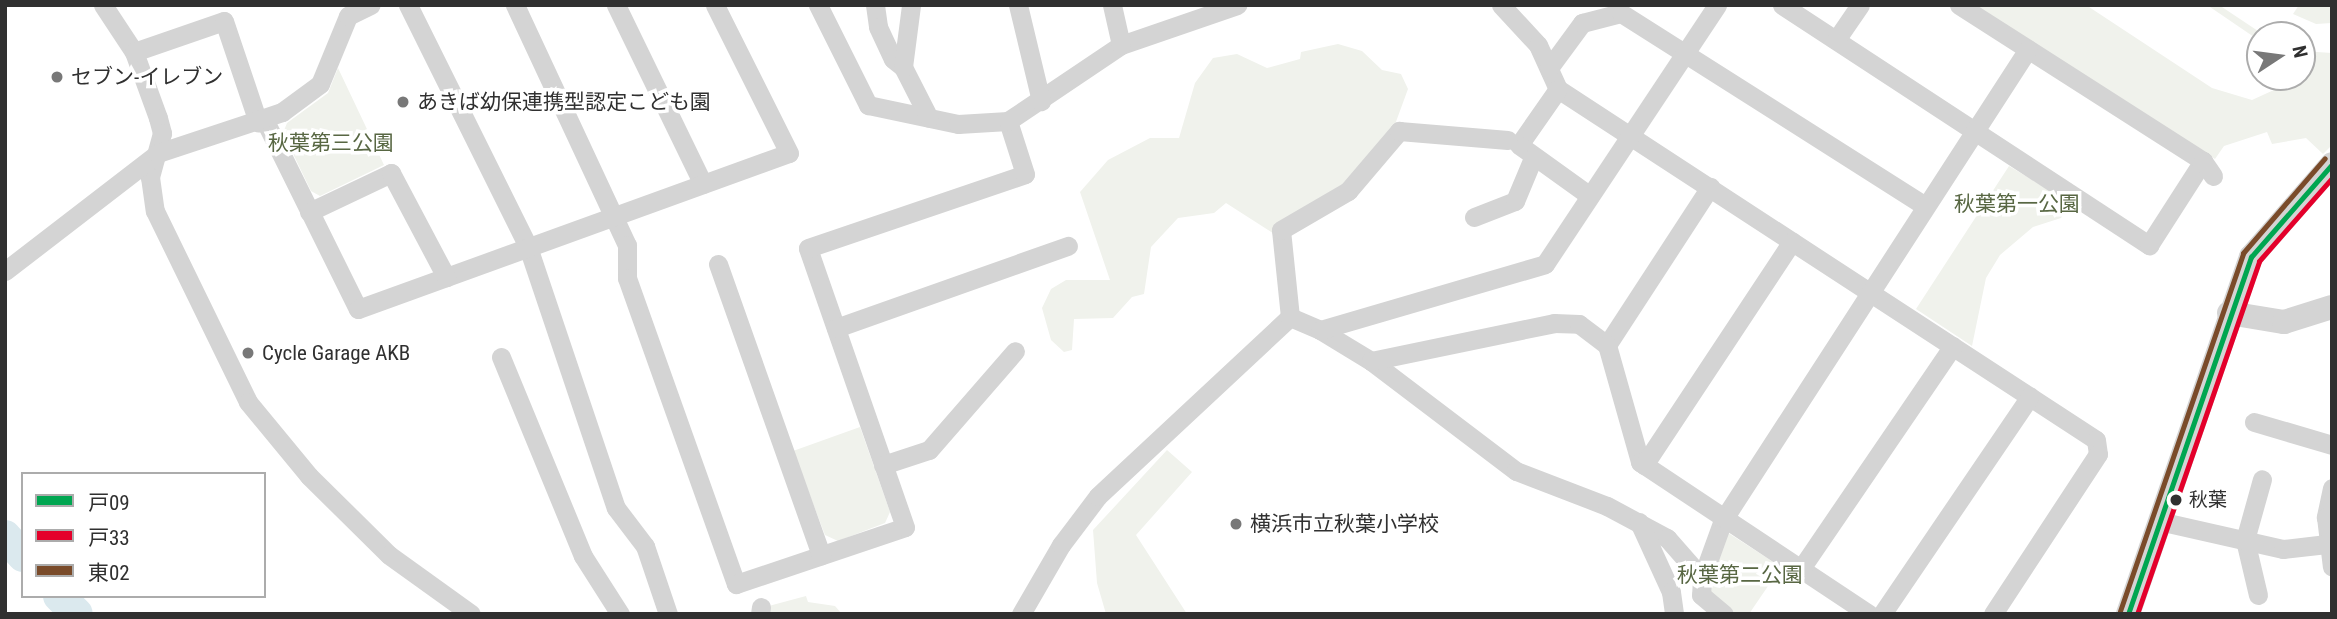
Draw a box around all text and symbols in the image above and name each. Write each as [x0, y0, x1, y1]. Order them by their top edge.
north arrow [2246, 21, 2316, 91]
text: N [2287, 43, 2313, 60]
place label: セブン-イレブン [71, 64, 223, 90]
marker: セブン-イレブン [49, 69, 65, 85]
place label: あきば幼保連携型認定こども園 [417, 89, 711, 115]
marker: あきば幼保連携型認定こども園 [395, 94, 411, 110]
park label: 秋葉第三公園 [268, 130, 394, 156]
park label: 秋葉第一公園 [1954, 191, 2080, 217]
place label: Cycle Garage AKB [262, 340, 410, 366]
marker: Cycle Garage AKB [240, 345, 256, 361]
legend [21, 472, 266, 598]
place label: 秋葉 [2189, 489, 2227, 511]
text: 戸09 [88, 491, 130, 515]
marker: 秋葉 [2169, 493, 2183, 507]
place label: 横浜市立秋葉小学校 [1250, 511, 1439, 537]
marker: 横浜市立秋葉小学校 [1228, 516, 1244, 532]
text: 戸33 [88, 526, 130, 550]
text: 東02 [88, 561, 130, 585]
park label: 秋葉第二公園 [1677, 562, 1803, 588]

